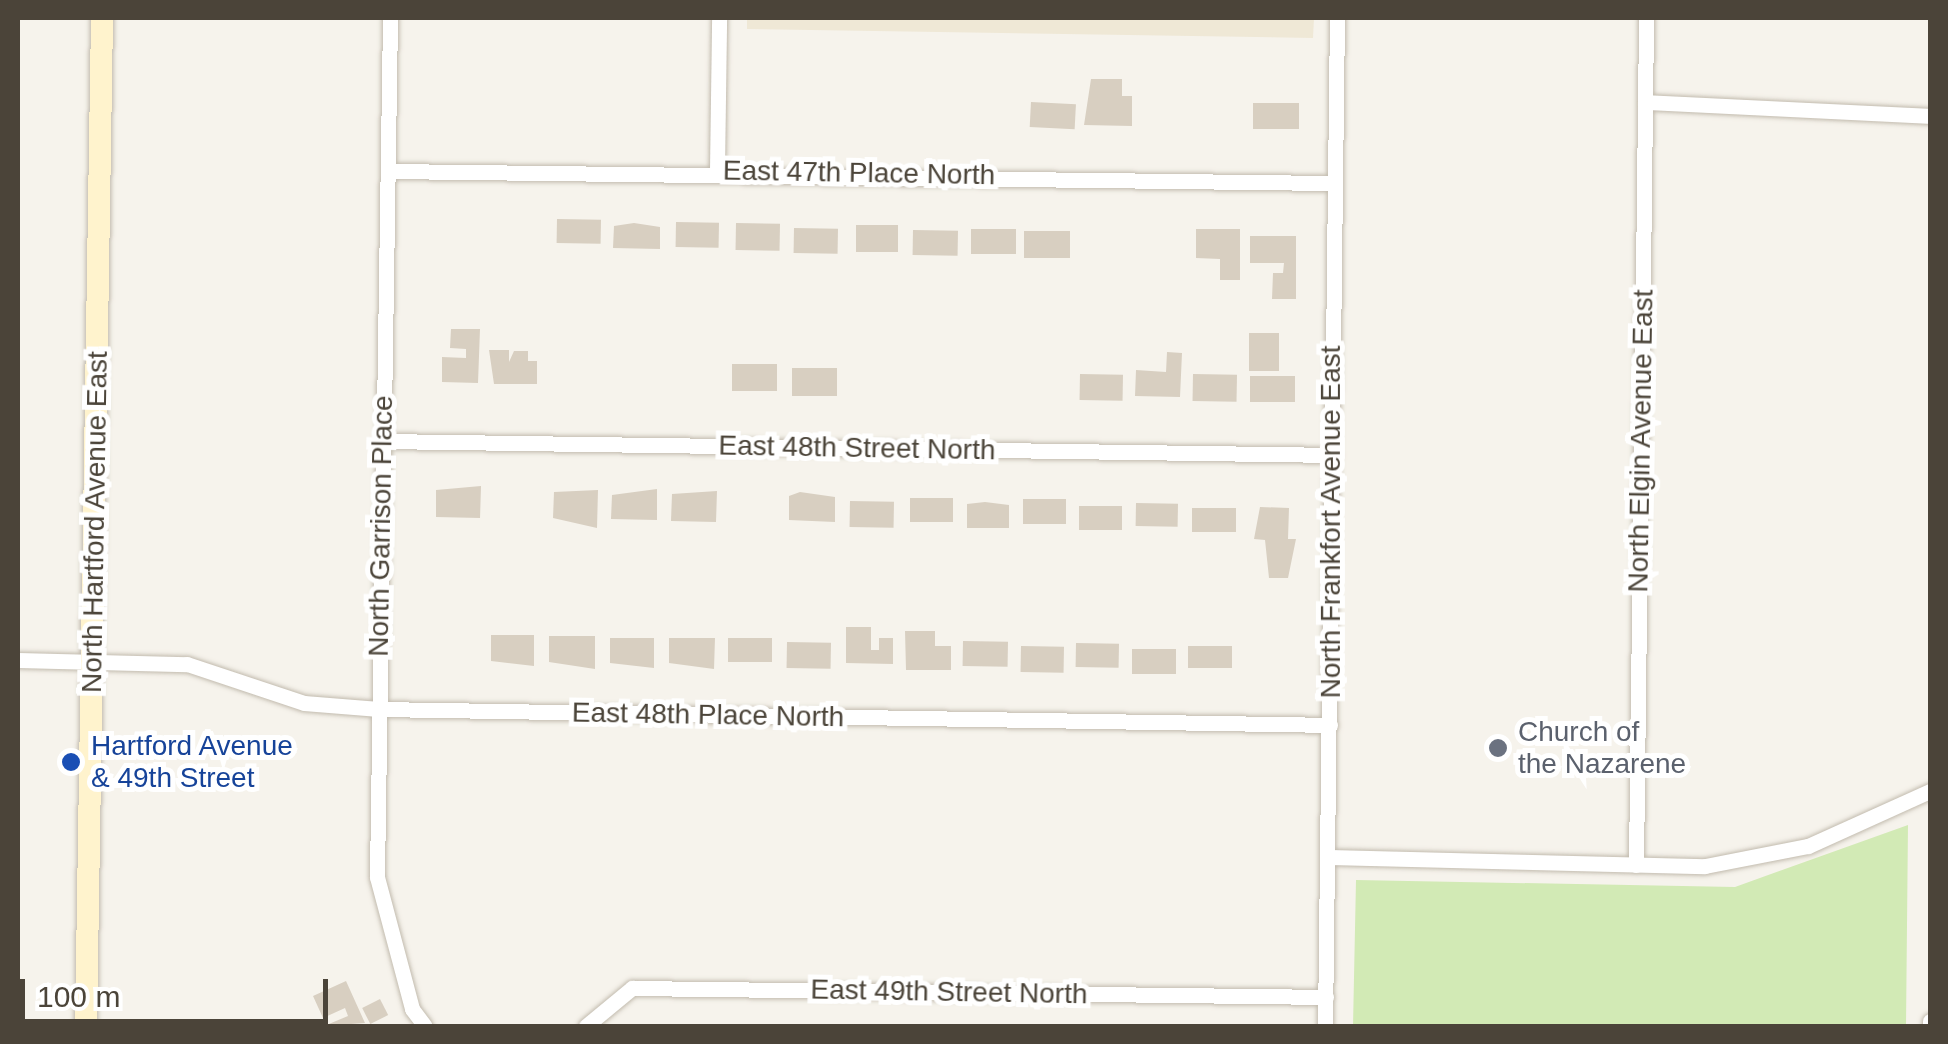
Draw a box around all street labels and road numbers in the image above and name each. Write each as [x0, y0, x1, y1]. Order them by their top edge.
street label: East 47th Place North [723, 154, 995, 192]
street label: North Elgin Avenue East [1622, 288, 1660, 594]
street label: North Frankfort Avenue East [1314, 345, 1348, 699]
street label: North Hartford Avenue East [75, 350, 115, 694]
street label: North Garrison Place [362, 395, 400, 657]
street label: East 48th Street North [718, 429, 996, 467]
street label: East 48th Place North [572, 696, 844, 734]
street label: East 49th Street North [810, 973, 1088, 1011]

